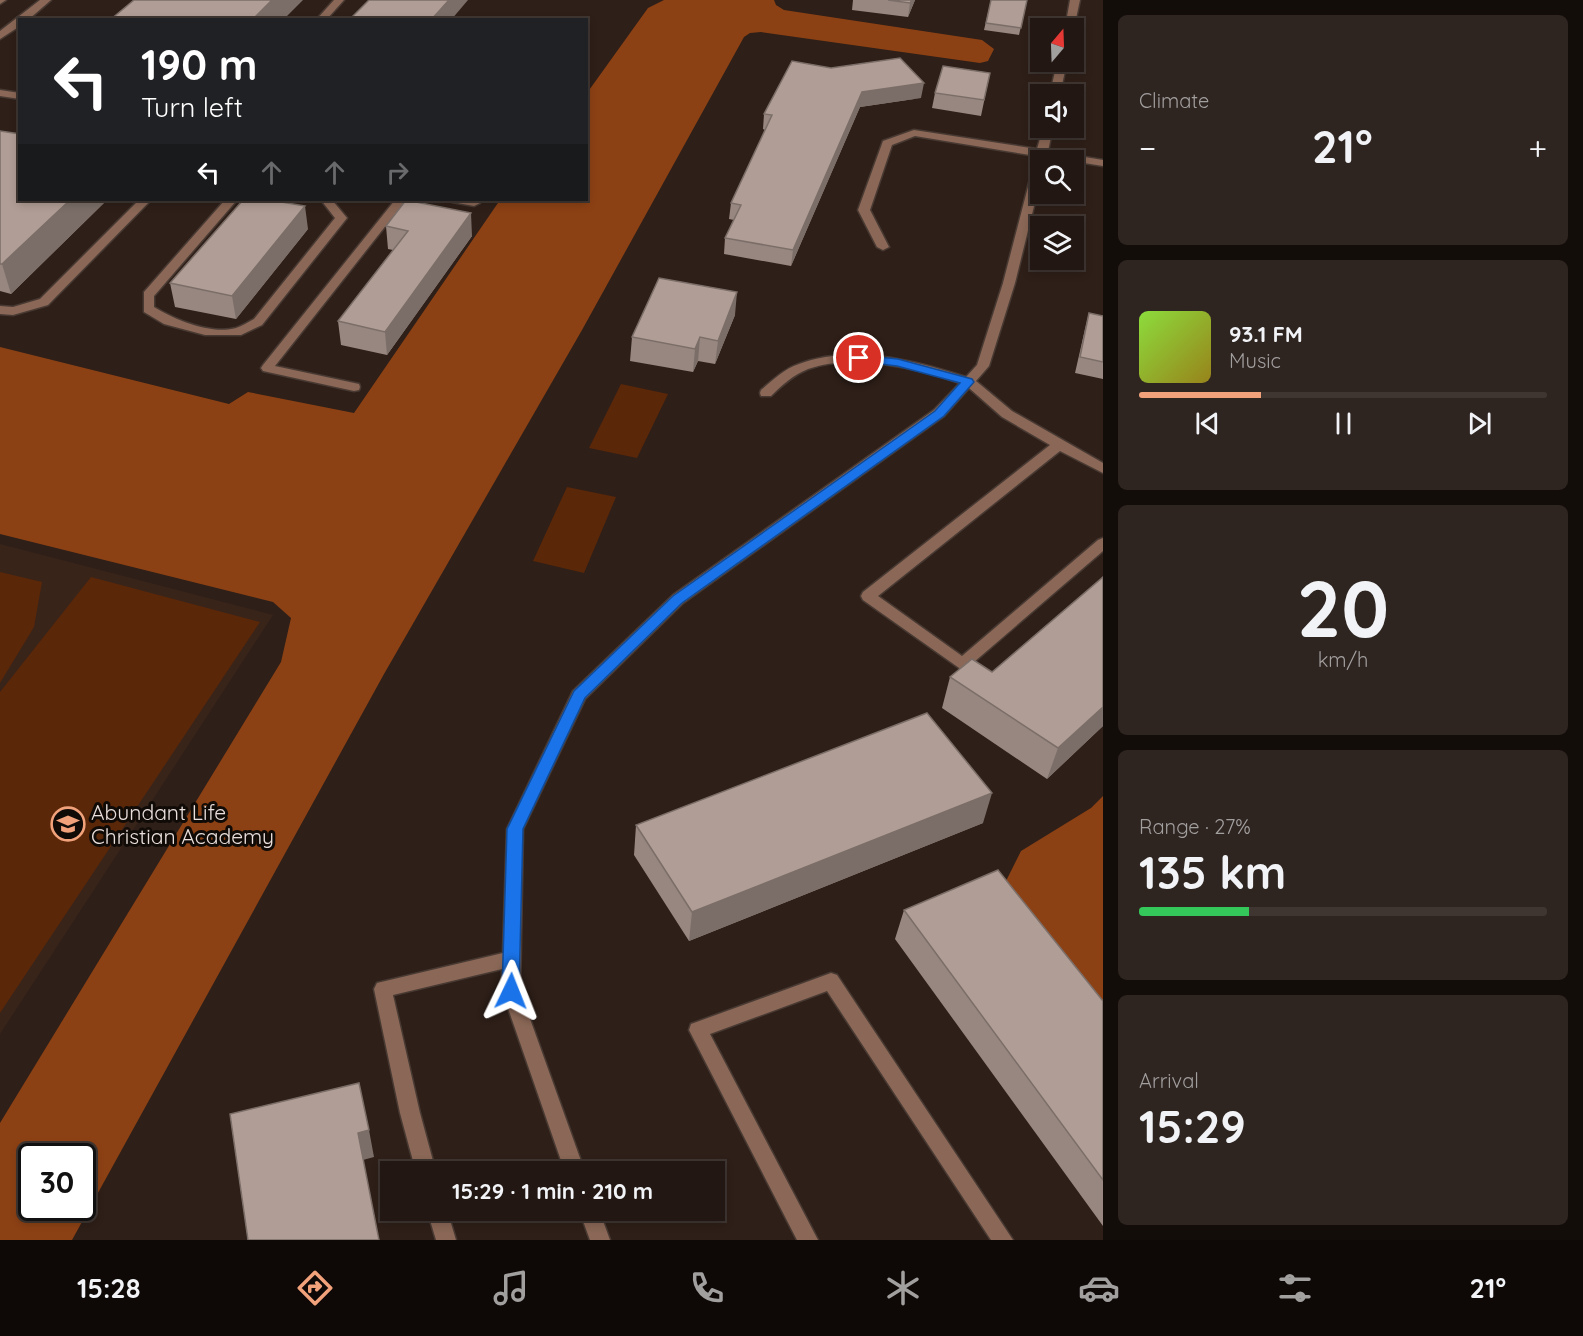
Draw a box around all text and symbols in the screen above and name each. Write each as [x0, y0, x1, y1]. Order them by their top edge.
north arrow [1030, 18, 1084, 72]
map controls [1030, 18, 1084, 270]
text: 190 m [141, 38, 257, 91]
icon: left [42, 42, 120, 120]
button: sound [1030, 84, 1084, 138]
text: Climate [1139, 88, 1209, 113]
text: Turn left [141, 90, 243, 124]
text: 21° [1312, 118, 1373, 174]
text: − [1139, 127, 1156, 168]
text: + [1528, 127, 1547, 168]
button: search [1030, 150, 1084, 204]
icon: left [192, 156, 225, 189]
icon: ahead [255, 156, 288, 189]
icon: ahead [318, 156, 351, 189]
icon: right [381, 156, 414, 189]
button: layers [1030, 216, 1084, 270]
text: 93.1 FM [1229, 320, 1303, 348]
pin [833, 332, 884, 383]
icon: arrive [842, 341, 875, 374]
text: Music [1229, 348, 1281, 373]
icon: previous [1191, 407, 1224, 440]
icon: pause [1327, 407, 1360, 440]
icon: next [1463, 407, 1496, 440]
text: 20 [1297, 559, 1389, 657]
text: km/h [1318, 647, 1368, 672]
place label: Abundant Life Christian Academy [91, 799, 274, 849]
school or university icon: Abundant Life Christian Academy [50, 806, 86, 842]
text: Range · 27% [1139, 814, 1251, 839]
text: 135 km [1139, 844, 1286, 900]
position arrow [479, 959, 543, 1023]
text: Arrival [1139, 1068, 1199, 1093]
text: 15:29 [1139, 1098, 1246, 1154]
speed limit sign: 30 [18, 1143, 96, 1221]
text: 15:29 · 1 min · 210 m [452, 1177, 653, 1205]
icon: directions [294, 1267, 336, 1309]
icon: music [490, 1267, 532, 1309]
icon: phone [686, 1267, 728, 1309]
icon: climate [882, 1267, 924, 1309]
icon: car [1078, 1267, 1120, 1309]
icon: filters [1274, 1267, 1316, 1309]
text: 15:28 [77, 1271, 141, 1305]
text: 21° [1470, 1271, 1506, 1305]

